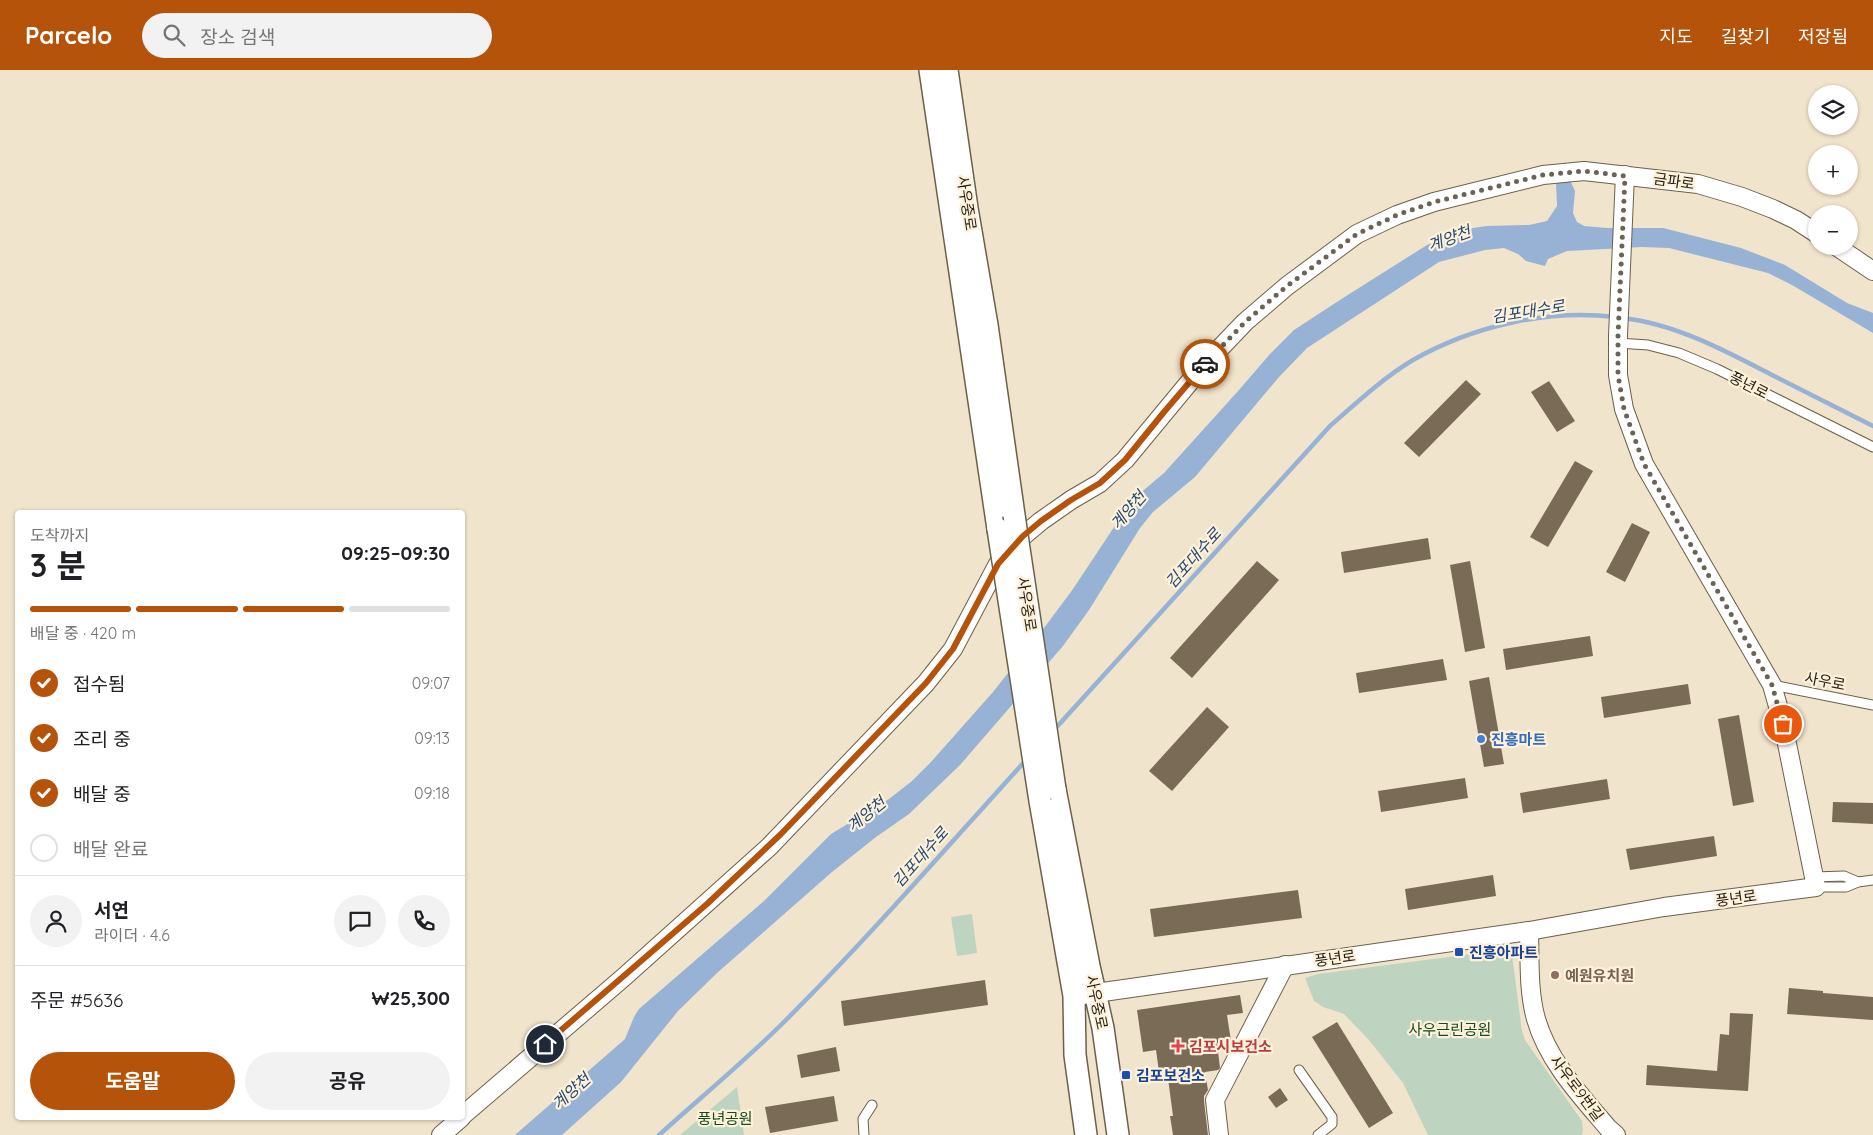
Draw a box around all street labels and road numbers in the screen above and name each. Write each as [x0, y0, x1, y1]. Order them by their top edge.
street label: 금파로 [1652, 169, 1696, 193]
street label: 사우중로 [953, 174, 981, 232]
street label: 풍년로 [1726, 367, 1772, 403]
street label: 사우중로 [1013, 575, 1041, 633]
street label: 사우로 [1803, 668, 1847, 694]
street label: 풍년로 [1714, 886, 1758, 910]
street label: 풍년로 [1313, 946, 1357, 970]
street label: 사우중로 [1082, 973, 1112, 1031]
street label: 사우로9번길 [1546, 1051, 1608, 1125]

